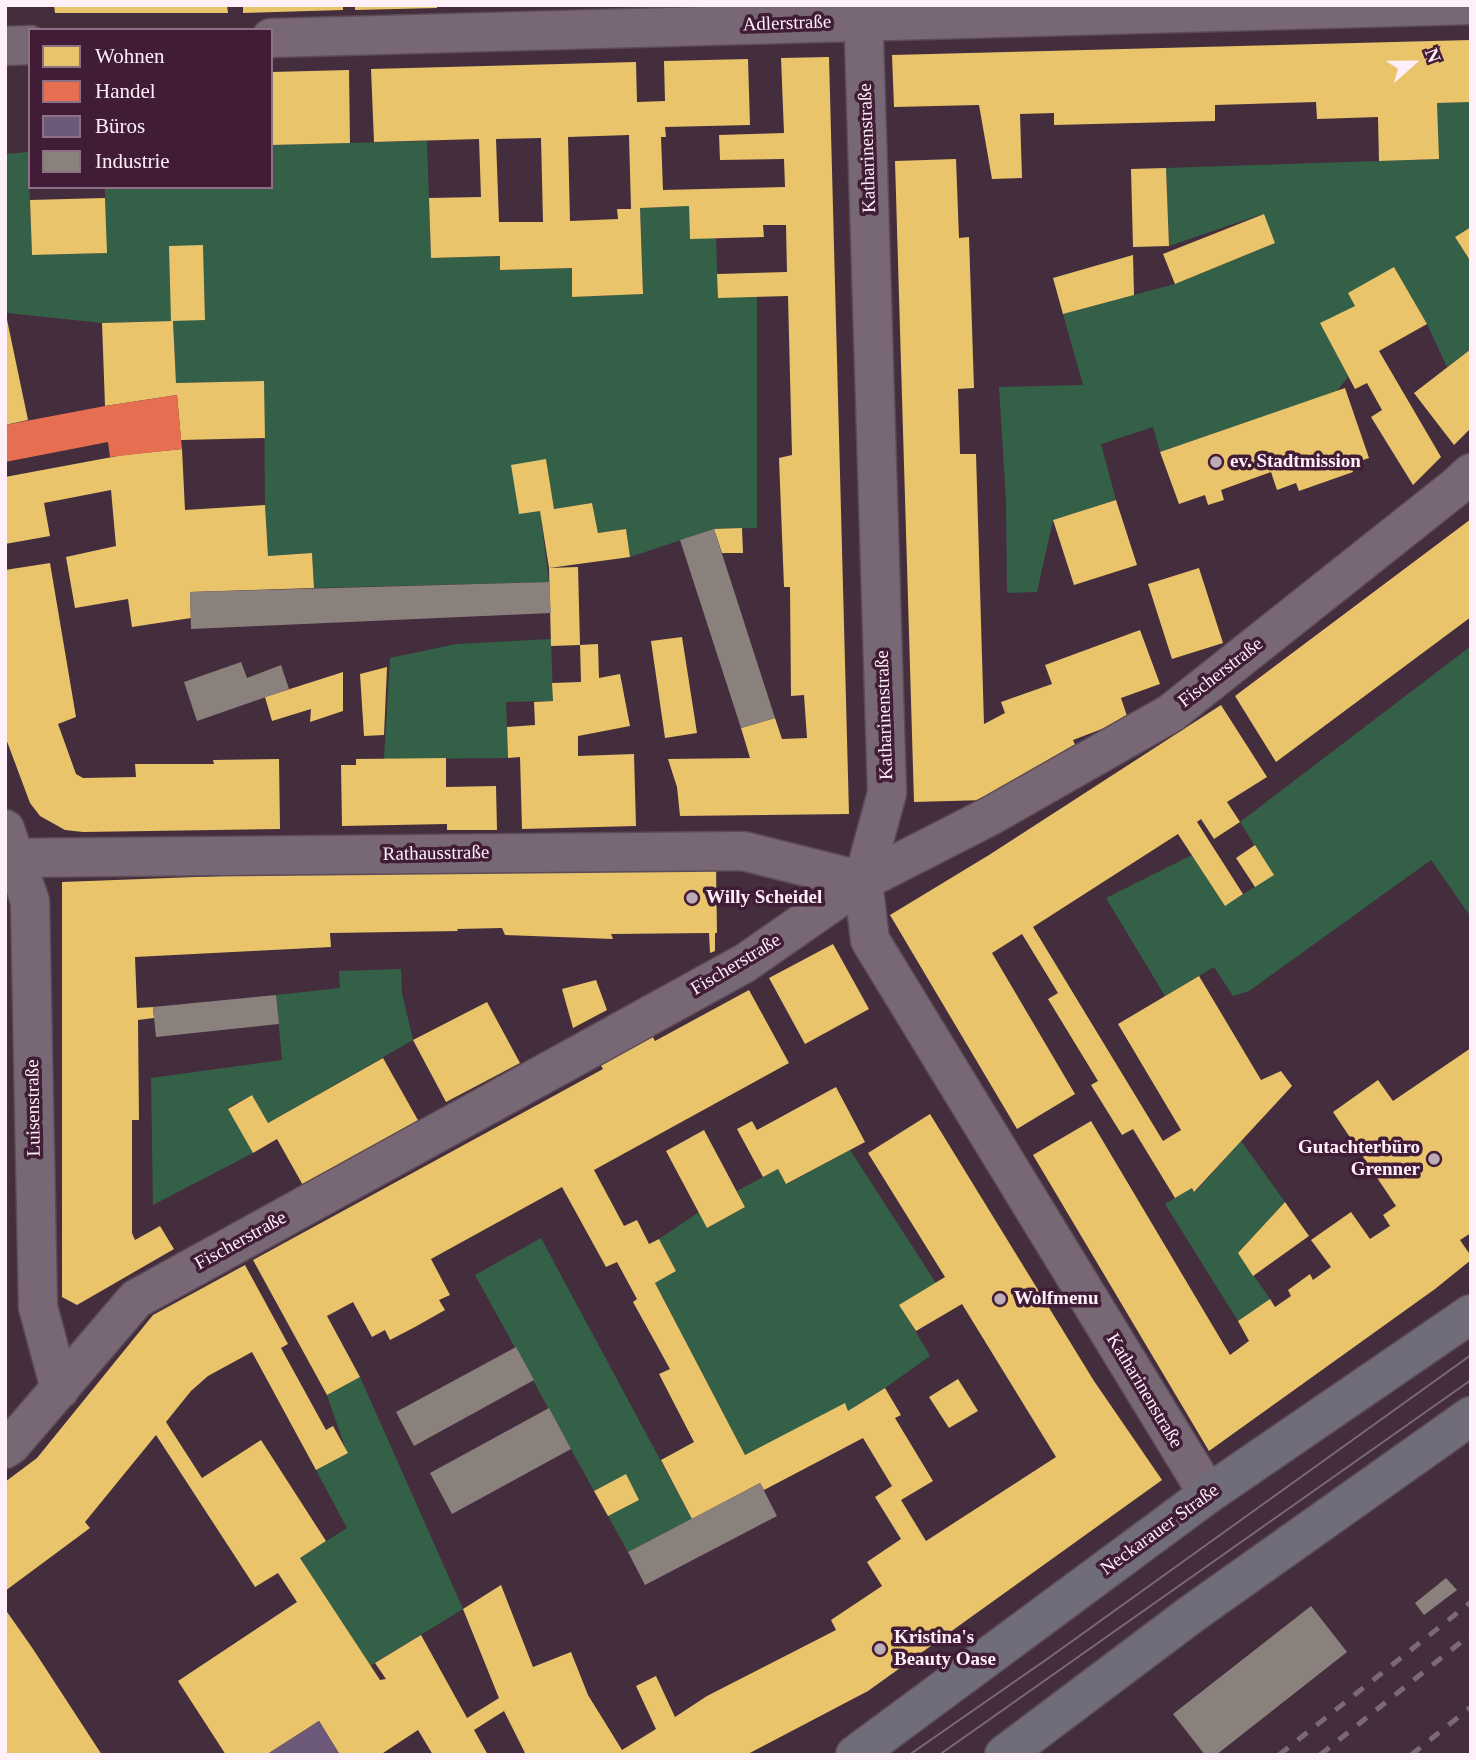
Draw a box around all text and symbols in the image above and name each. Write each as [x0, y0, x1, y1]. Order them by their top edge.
street label: Adlerstraße [742, 11, 832, 37]
legend [28, 28, 273, 189]
north arrow [1378, 28, 1448, 98]
text: Wohnen [95, 44, 164, 68]
text: N [1421, 45, 1445, 65]
text: Handel [95, 79, 156, 103]
street label: Katharinenstraße [854, 83, 882, 213]
text: Büros [95, 114, 145, 138]
text: Industrie [95, 149, 170, 173]
place label: ev. Stadtmission [1230, 451, 1361, 473]
marker: ev. Stadtmission [1208, 454, 1224, 470]
street label: Fischerstraße [1174, 633, 1268, 713]
street label: Katharinenstraße [871, 650, 899, 780]
street label: Rathausstraße [383, 842, 489, 866]
place label: Willy Scheidel [706, 887, 822, 909]
marker: Willy Scheidel [684, 890, 700, 906]
street label: Fischerstraße [687, 929, 785, 1001]
street label: Luisenstraße [22, 1059, 46, 1157]
place label: Gutachterbüro Grenner [1298, 1137, 1420, 1181]
marker: Gutachterbüro Grenner [1426, 1151, 1442, 1167]
street label: Fischerstraße [191, 1206, 291, 1276]
place label: Wolfmenu [1014, 1288, 1098, 1310]
marker: Wolfmenu [992, 1291, 1008, 1307]
street label: Katharinenstraße [1101, 1330, 1187, 1452]
street label: Neckarauer Straße [1096, 1479, 1224, 1581]
place label: Kristina's Beauty Oase [894, 1627, 996, 1671]
marker: Kristina's Beauty Oase [872, 1641, 888, 1657]

